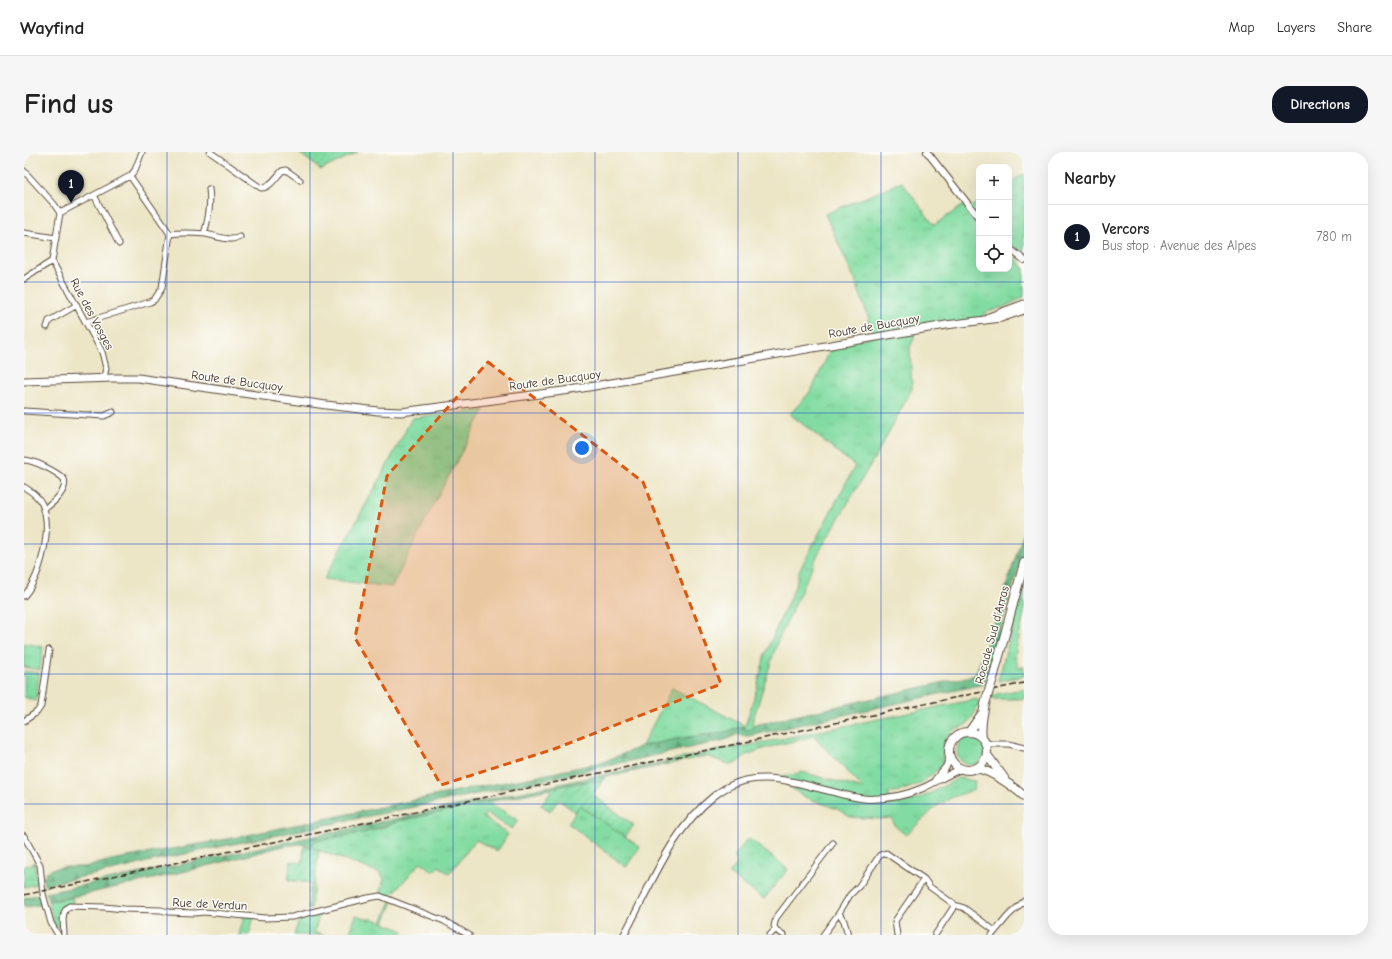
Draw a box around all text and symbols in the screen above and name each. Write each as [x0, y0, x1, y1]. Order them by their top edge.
text: Wayfind [20, 17, 84, 39]
text: Map [1228, 19, 1255, 36]
text: Layers [1277, 19, 1315, 36]
text: Share [1337, 19, 1372, 36]
button: Directions [1272, 86, 1368, 123]
text: Find us [24, 88, 113, 120]
map controls [976, 164, 1012, 272]
button: + [976, 164, 1012, 200]
text: Nearby [1064, 169, 1115, 188]
pin: 1 [58, 170, 84, 203]
button: − [976, 200, 1012, 236]
text: Vercors [1102, 220, 1149, 238]
text: 1 [1074, 229, 1080, 244]
text: 780 m [1316, 229, 1352, 244]
button: locate [976, 236, 1012, 272]
text: Bus stop · Avenue des Alpes [1102, 238, 1256, 253]
street label: Rue des Vosges [67, 276, 117, 352]
street label: Route de Bucquoy [827, 311, 921, 341]
street label: Route de Bucquoy [508, 367, 602, 393]
street label: Route de Bucquoy [190, 368, 284, 394]
your location [572, 438, 592, 458]
street label: Rocade Sud d'Arras [972, 584, 1012, 686]
street label: Rue de Verdun [172, 895, 248, 913]

